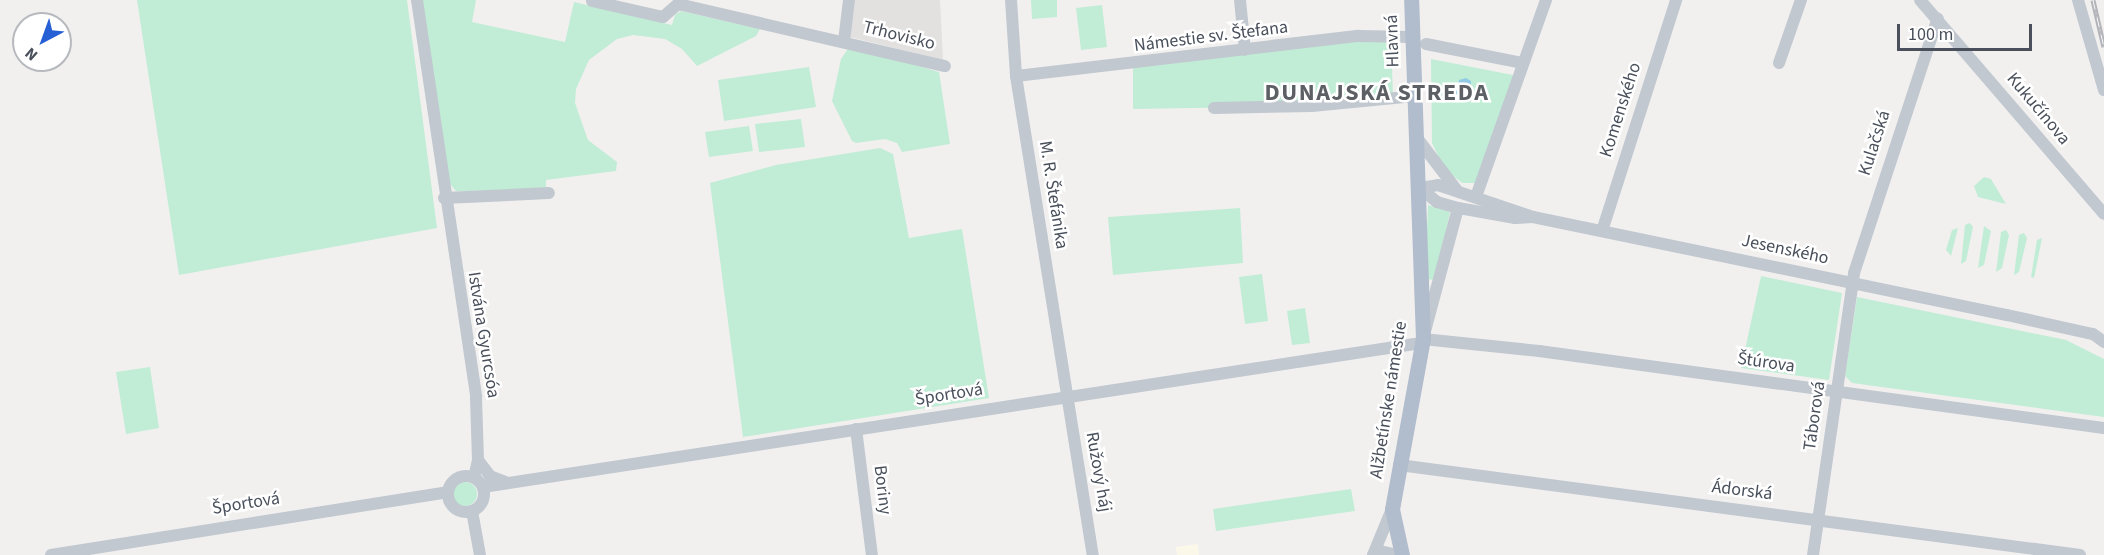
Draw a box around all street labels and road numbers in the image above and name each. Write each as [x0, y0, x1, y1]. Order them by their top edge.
street label: Hlavná [1381, 14, 1405, 68]
street label: Trhovisko [861, 17, 937, 55]
street label: Námestie sv. Štefana [1133, 17, 1289, 57]
street label: Komenského [1596, 60, 1646, 160]
street label: Kukučínova [2002, 68, 2074, 150]
street label: Kulačská [1854, 108, 1896, 178]
street label: M. R. Štefánika [1034, 139, 1072, 251]
street label: Jesenského [1739, 230, 1831, 270]
street label: Istvána Gyurcsóa [462, 270, 504, 400]
street label: Alžbetínske námestie [1366, 320, 1412, 480]
street label: Štúrova [1736, 348, 1796, 378]
street label: Športová [914, 379, 984, 411]
street label: Táborová [1799, 380, 1831, 452]
street label: Ružový háj [1080, 430, 1116, 514]
street label: Boriny [868, 464, 896, 516]
street label: Ádorská [1710, 477, 1774, 505]
street label: Športová [211, 488, 281, 520]

